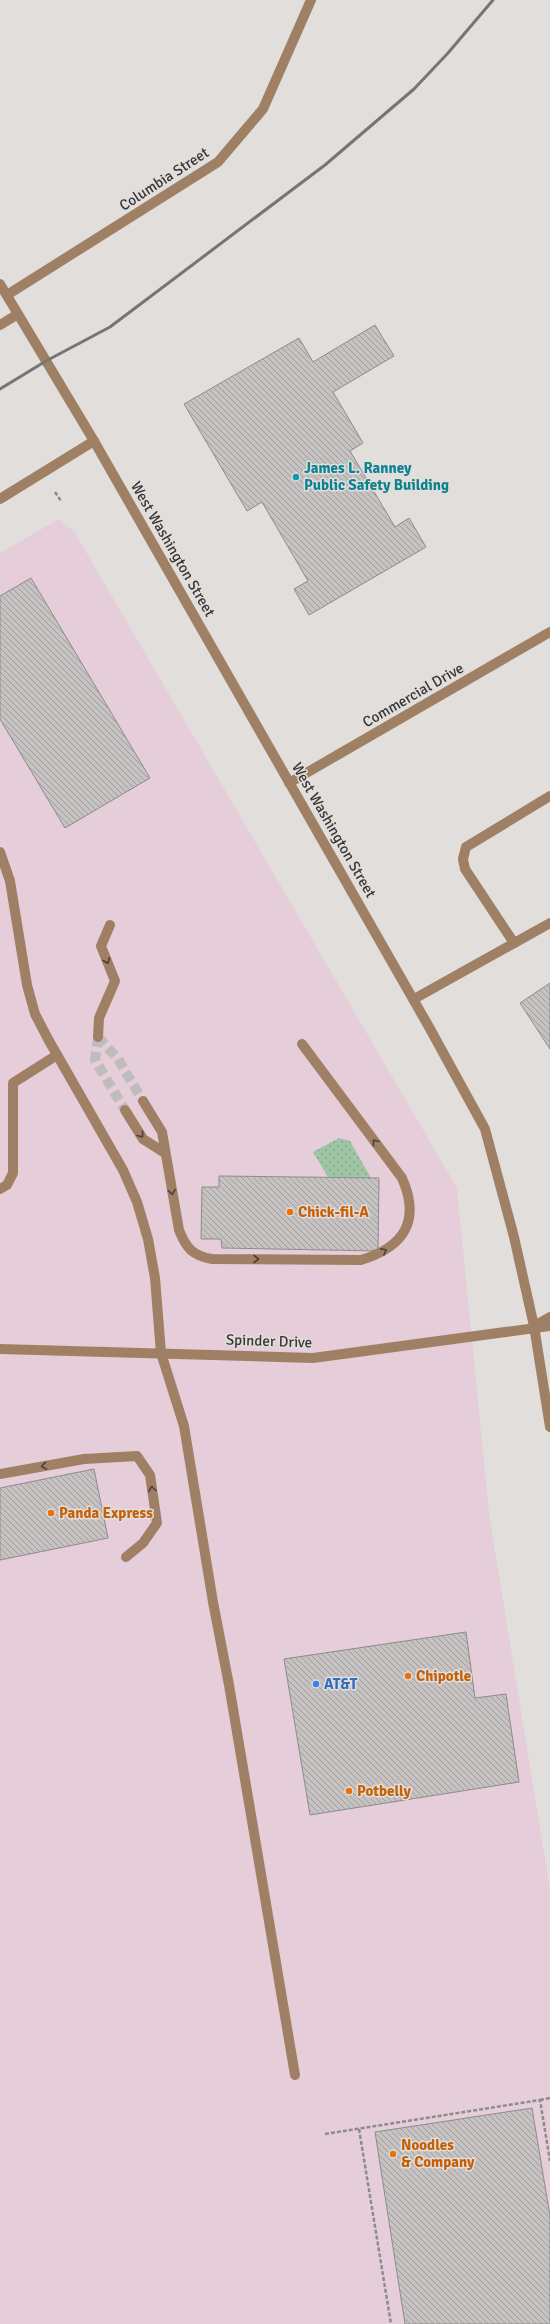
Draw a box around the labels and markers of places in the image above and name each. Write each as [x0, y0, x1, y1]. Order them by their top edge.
place label: James L. Ranney Public Safety Building [304, 459, 449, 494]
marker: James L. Ranney Public Safety Building [291, 472, 301, 482]
place label: Chick-fil-A [298, 1203, 369, 1221]
marker: Chick-fil-A [285, 1207, 295, 1217]
place label: Panda Express [59, 1504, 153, 1522]
marker: Panda Express [46, 1508, 56, 1518]
place label: Chipotle [416, 1667, 471, 1685]
marker: Chipotle [403, 1671, 413, 1681]
place label: AT&T [324, 1675, 358, 1693]
marker: AT&T [311, 1679, 321, 1689]
place label: Potbelly [357, 1782, 411, 1800]
marker: Potbelly [344, 1786, 354, 1796]
place label: Noodles & Company [401, 2136, 475, 2171]
marker: Noodles & Company [388, 2149, 398, 2159]

